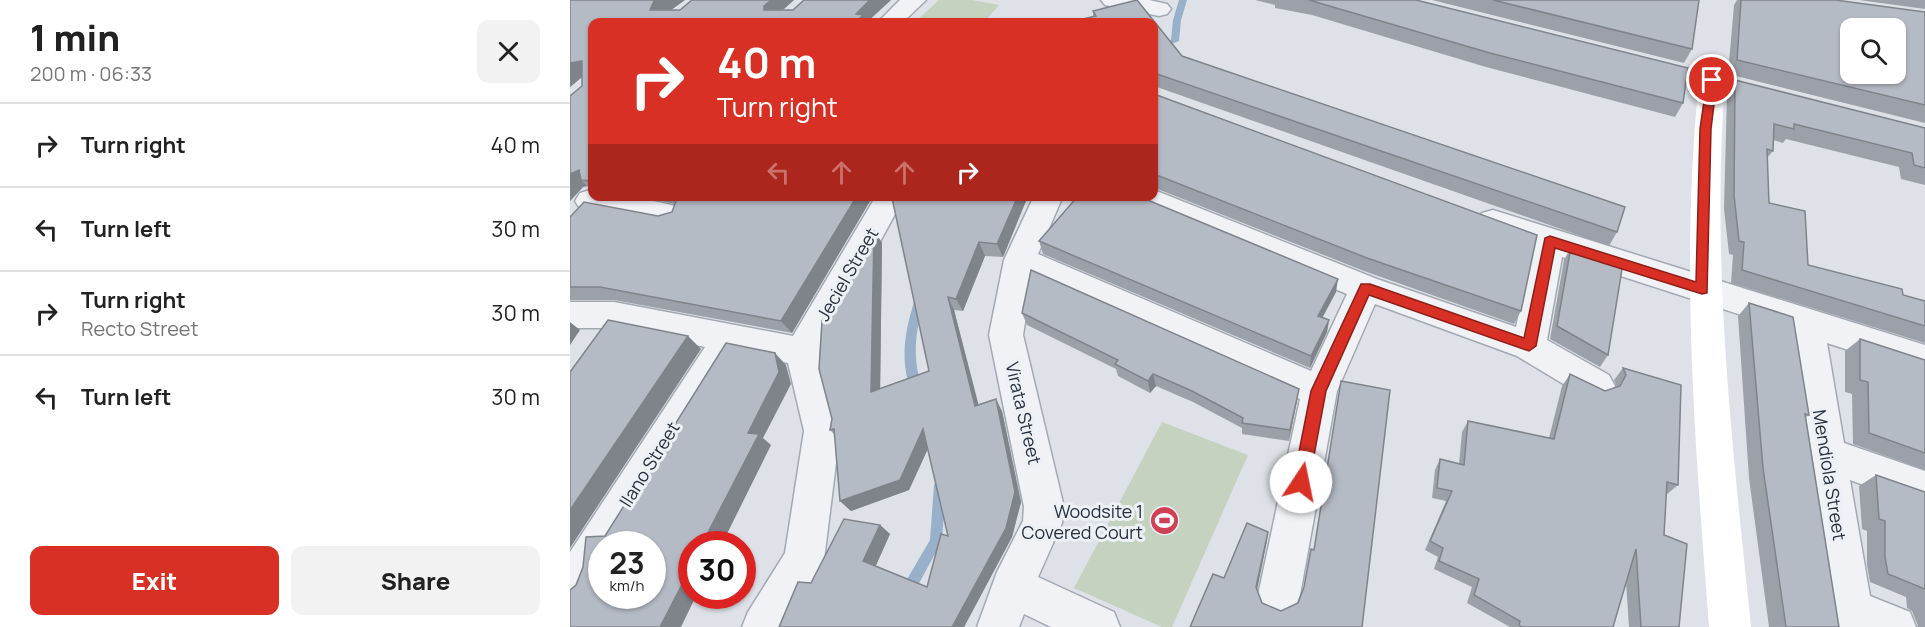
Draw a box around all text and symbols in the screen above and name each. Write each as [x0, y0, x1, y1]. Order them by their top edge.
text: 1 min [30, 13, 120, 62]
map controls [1840, 18, 1906, 84]
button: search [1840, 18, 1906, 84]
button: close [477, 20, 540, 83]
text: 40 m [717, 33, 816, 91]
icon: right [618, 42, 696, 120]
pin [1686, 54, 1737, 105]
text: 200 m · 06:33 [30, 60, 152, 87]
icon: arrive [1695, 63, 1728, 96]
text: Turn right [717, 88, 838, 125]
icon: right [30, 129, 63, 162]
text: Turn right [81, 130, 186, 160]
text: 40 m [491, 130, 540, 160]
icon: left [762, 156, 795, 189]
icon: ahead [825, 156, 858, 189]
icon: ahead [888, 156, 921, 189]
icon: right [951, 156, 984, 189]
icon: left [30, 213, 63, 246]
text: Turn left [81, 214, 171, 244]
text: 30 m [491, 214, 540, 244]
street label: Jeciel Street [811, 223, 883, 325]
text: Turn right [81, 285, 186, 315]
icon: right [30, 297, 63, 330]
text: 30 m [491, 298, 540, 328]
text: Recto Street [81, 315, 199, 342]
street label: Virata Street [1001, 359, 1047, 467]
icon: left [30, 381, 63, 414]
text: Turn left [81, 382, 171, 412]
text: 30 m [491, 382, 540, 412]
street label: Mendiola Street [1808, 408, 1852, 542]
street label: Ilano Street [613, 417, 685, 511]
position arrow [1269, 450, 1333, 514]
place label: Woodsite 1 Covered Court [1022, 499, 1143, 544]
sports icon: Woodsite 1 Covered Court [1148, 505, 1180, 537]
speed limit sign: 30 [678, 531, 756, 609]
text: 23 [609, 542, 645, 583]
button: Exit [30, 546, 279, 615]
button: Share [291, 546, 540, 615]
text: km/h [610, 575, 644, 596]

